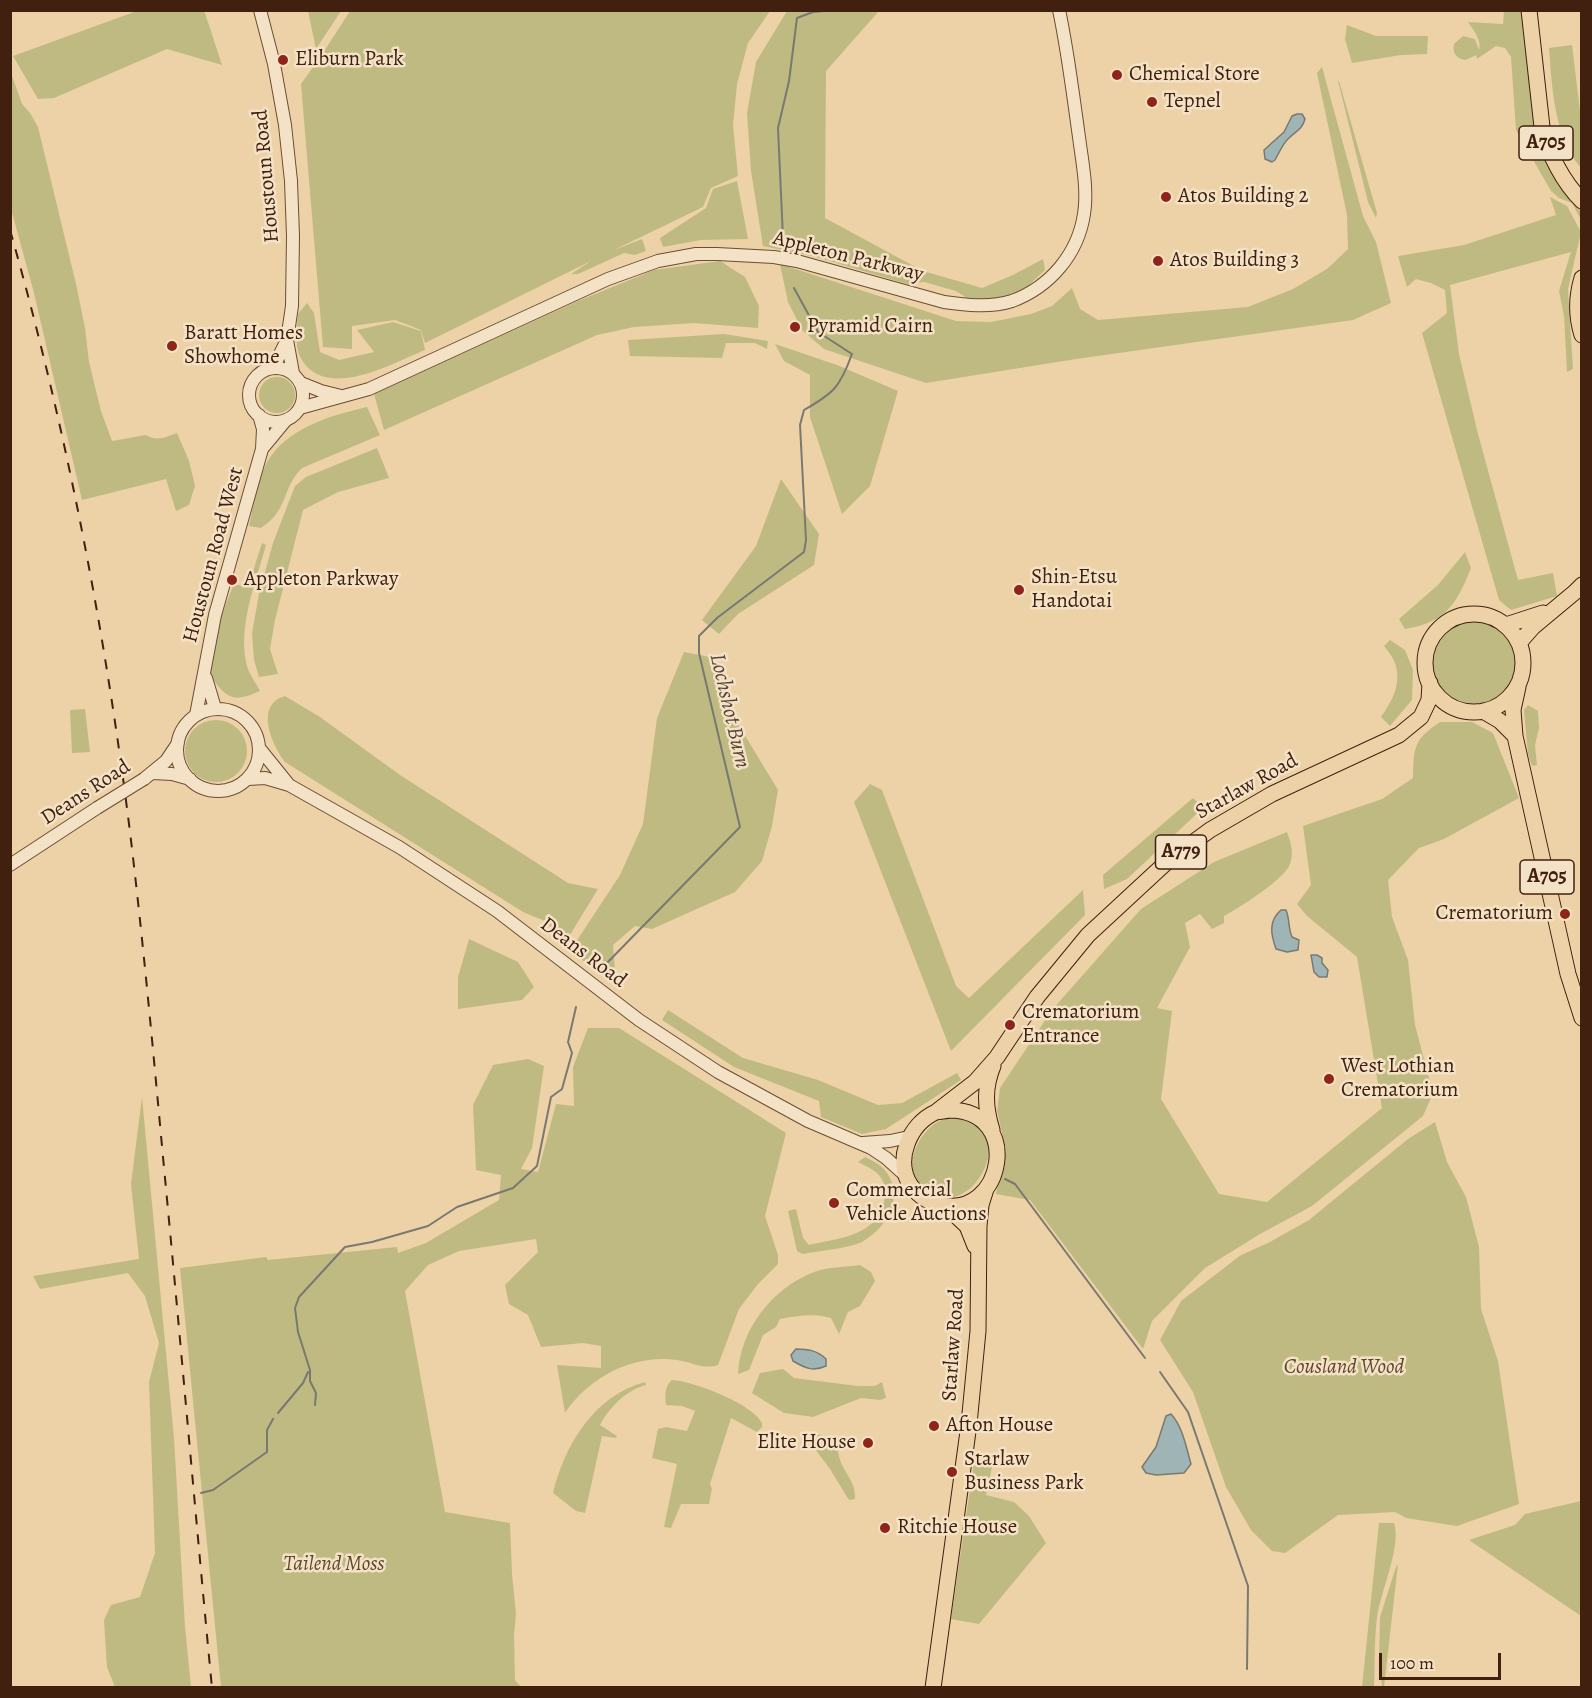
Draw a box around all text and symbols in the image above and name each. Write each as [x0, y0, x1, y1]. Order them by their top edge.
place label: Eliburn Park [295, 47, 404, 73]
marker: Eliburn Park [276, 53, 290, 67]
place label: Chemical Store [1129, 62, 1260, 88]
marker: Chemical Store [1110, 68, 1124, 82]
place label: Tepnel [1164, 89, 1221, 115]
marker: Tepnel [1145, 95, 1159, 109]
street label: Houstoun Road [249, 108, 285, 244]
road number: A705 [1519, 126, 1573, 160]
place label: Atos Building 2 [1178, 184, 1309, 210]
marker: Atos Building 2 [1159, 190, 1173, 204]
street label: Appleton Parkway [770, 226, 926, 288]
place label: Atos Building 3 [1170, 248, 1299, 274]
marker: Atos Building 3 [1151, 254, 1165, 268]
place label: Pyramid Cairn [807, 314, 933, 340]
marker: Pyramid Cairn [788, 320, 802, 334]
place label: Baratt Homes Showhome [184, 321, 303, 371]
marker: Baratt Homes Showhome [165, 339, 179, 353]
street label: Houstoun Road West [178, 464, 250, 646]
place label: Shin-Etsu Handotai [1031, 565, 1117, 615]
place label: Appleton Parkway [244, 567, 398, 593]
marker: Appleton Parkway [225, 573, 239, 587]
marker: Shin-Etsu Handotai [1012, 583, 1026, 597]
water label: Lochshot Burn [703, 651, 755, 771]
street label: Starlaw Road [1191, 749, 1303, 825]
street label: Deans Road [36, 755, 136, 831]
road number: A779 [1156, 835, 1206, 869]
road number: A705 [1520, 860, 1574, 894]
place label: Crematorium [1436, 901, 1553, 927]
marker: Crematorium [1558, 907, 1572, 921]
street label: Deans Road [535, 912, 631, 994]
place label: Crematorium Entrance [1022, 1000, 1139, 1050]
marker: Crematorium Entrance [1003, 1018, 1017, 1032]
place label: West Lothian Crematorium [1341, 1054, 1458, 1104]
marker: West Lothian Crematorium [1322, 1072, 1336, 1086]
place label: Commercial Vehicle Auctions [846, 1178, 987, 1228]
marker: Commercial Vehicle Auctions [827, 1196, 841, 1210]
street label: Starlaw Road [937, 1288, 971, 1402]
park label: Cousland Wood [1284, 1355, 1404, 1381]
place label: Afton House [946, 1413, 1053, 1439]
marker: Afton House [927, 1419, 941, 1433]
place label: Elite House [757, 1430, 856, 1456]
marker: Elite House [861, 1436, 875, 1450]
place label: Starlaw Business Park [964, 1447, 1084, 1497]
marker: Starlaw Business Park [945, 1465, 959, 1479]
place label: Ritchie House [897, 1515, 1017, 1541]
marker: Ritchie House [878, 1521, 892, 1535]
park label: Tailend Moss [284, 1552, 384, 1578]
scale bar [1382, 1641, 1504, 1679]
text: 100 m [1390, 1651, 1434, 1675]

